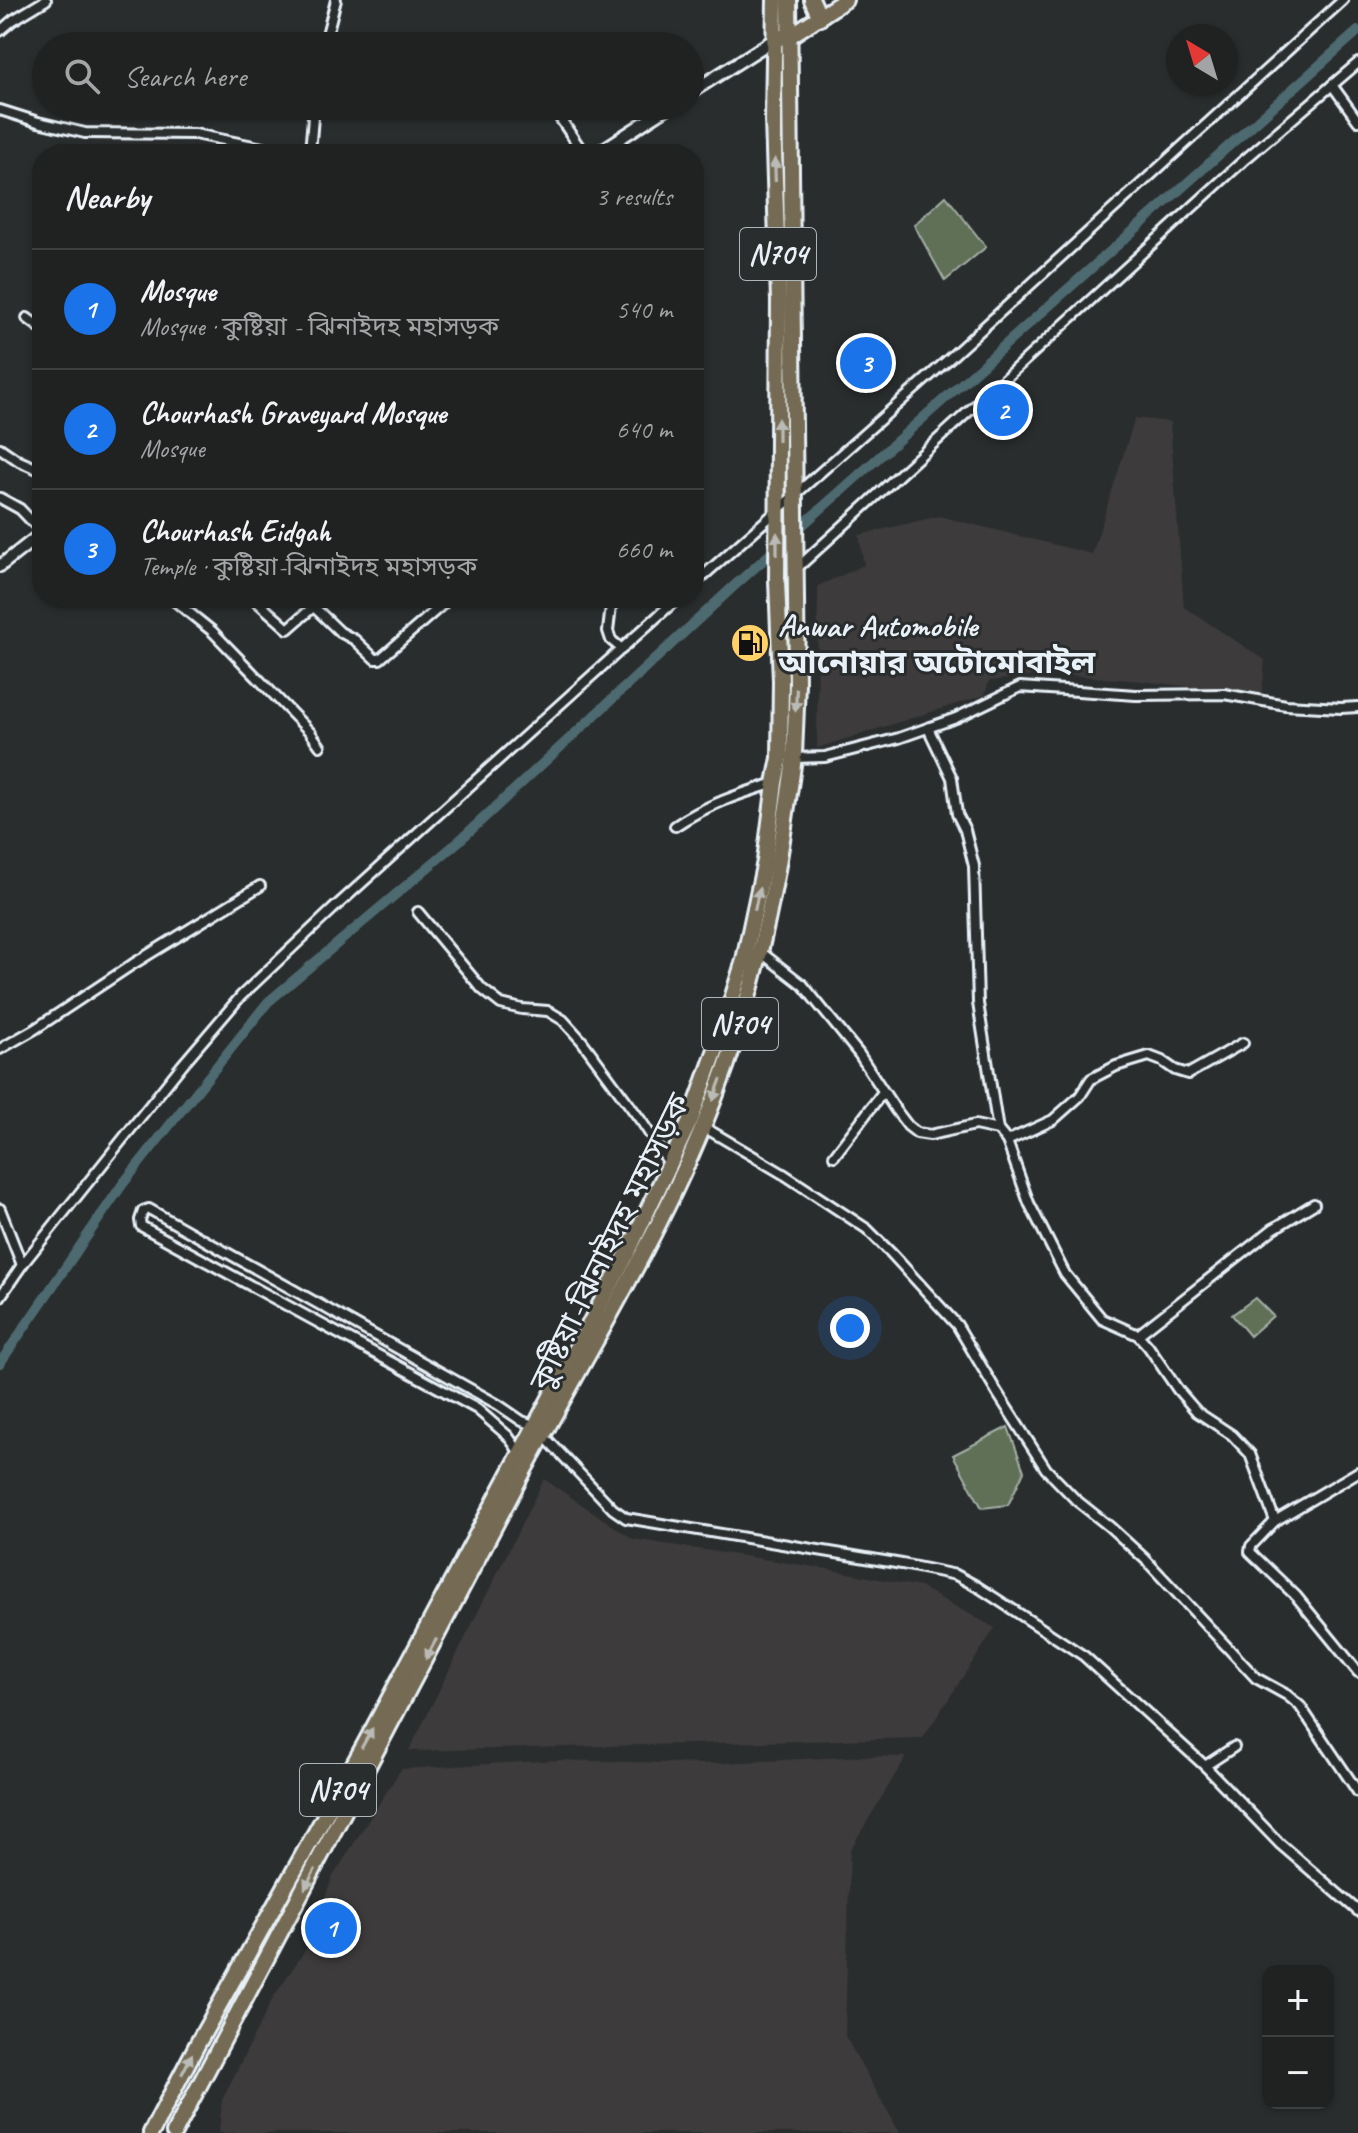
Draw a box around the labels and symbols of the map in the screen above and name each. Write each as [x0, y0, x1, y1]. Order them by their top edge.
north arrow [1166, 24, 1238, 96]
one-way arrow [768, 157, 781, 182]
road number: N704 [740, 228, 816, 280]
pin: 3 [840, 333, 892, 393]
pin: 2 [977, 380, 1029, 440]
one-way arrow [772, 417, 784, 442]
one-way arrow [771, 531, 783, 556]
place label: Anwar Automobile আনোয়ার অটোমোবাইল [777, 605, 1096, 683]
fuel station icon: Anwar Automobile আনোয়ার অটোমোবাইল [729, 622, 771, 664]
one-way arrow [789, 688, 802, 713]
one-way arrow [751, 886, 764, 911]
road number: N704 [702, 998, 778, 1050]
one-way arrow [710, 1078, 723, 1102]
street label: কুষ্টিয়া-ঝিনাইদহ মহাসড়ক [520, 1086, 700, 1398]
your location [830, 1308, 870, 1348]
one-way arrow [425, 1638, 438, 1661]
one-way arrow [361, 1727, 374, 1750]
road number: N704 [300, 1764, 376, 1816]
one-way arrow [303, 1868, 316, 1891]
pin: 1 [305, 1898, 357, 1958]
one-way arrow [181, 2052, 194, 2075]

